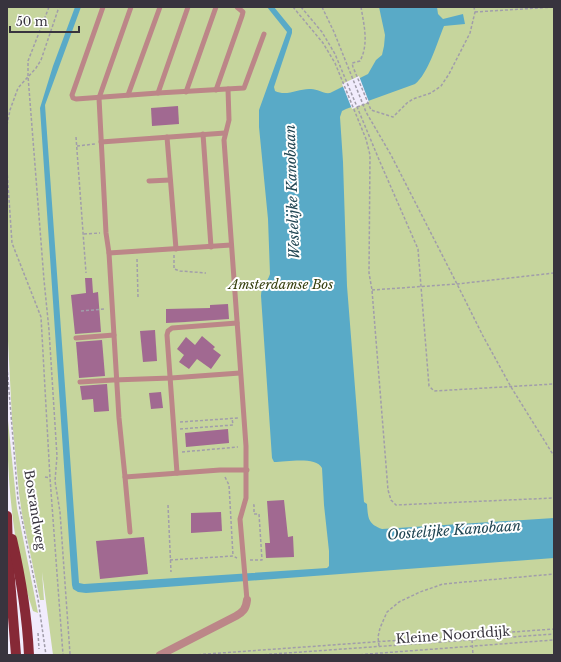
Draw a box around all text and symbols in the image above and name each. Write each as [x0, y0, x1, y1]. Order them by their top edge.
scale bar [10, 8, 79, 34]
text: 50 m [16, 14, 48, 29]
water label: Westelijke Kanobaan [281, 124, 303, 260]
park label: Amsterdamse Bos [227, 276, 333, 293]
street label: Bosrandweg [20, 468, 50, 552]
water label: Oostelijke Kanobaan [387, 516, 522, 544]
street label: Kleine Noorddijk [395, 623, 511, 647]

